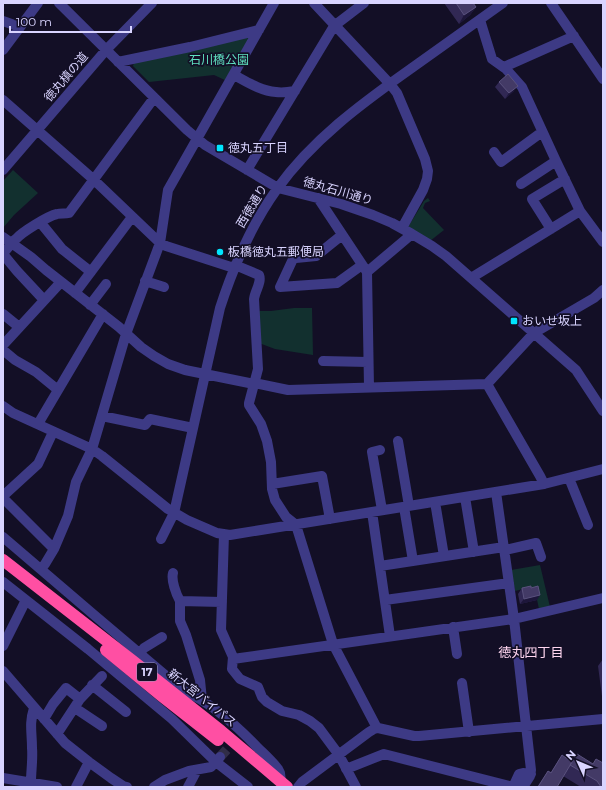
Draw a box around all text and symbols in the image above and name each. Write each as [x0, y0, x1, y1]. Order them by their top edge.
scale bar [10, 8, 131, 34]
text: 100 m [16, 14, 52, 29]
street label: 徳丸槙の道 [41, 49, 91, 104]
park label: 石川橋公園 [189, 52, 249, 67]
place label: 徳丸五丁目 [228, 140, 288, 155]
marker: 徳丸五丁目 [215, 143, 225, 153]
street label: 徳丸石川通り [301, 173, 375, 208]
street label: 西徳通り [233, 181, 270, 230]
place label: 板橋徳丸五郵便局 [228, 244, 324, 259]
marker: 板橋徳丸五郵便局 [215, 247, 225, 257]
place label: おいせ坂上 [522, 313, 582, 328]
marker: おいせ坂上 [509, 316, 519, 326]
district label: 徳丸四丁目 [498, 644, 564, 660]
road number: 17 [137, 663, 157, 681]
street label: 新大宮バイパス [165, 665, 240, 730]
north arrow [558, 742, 598, 782]
text: N [563, 747, 579, 763]

